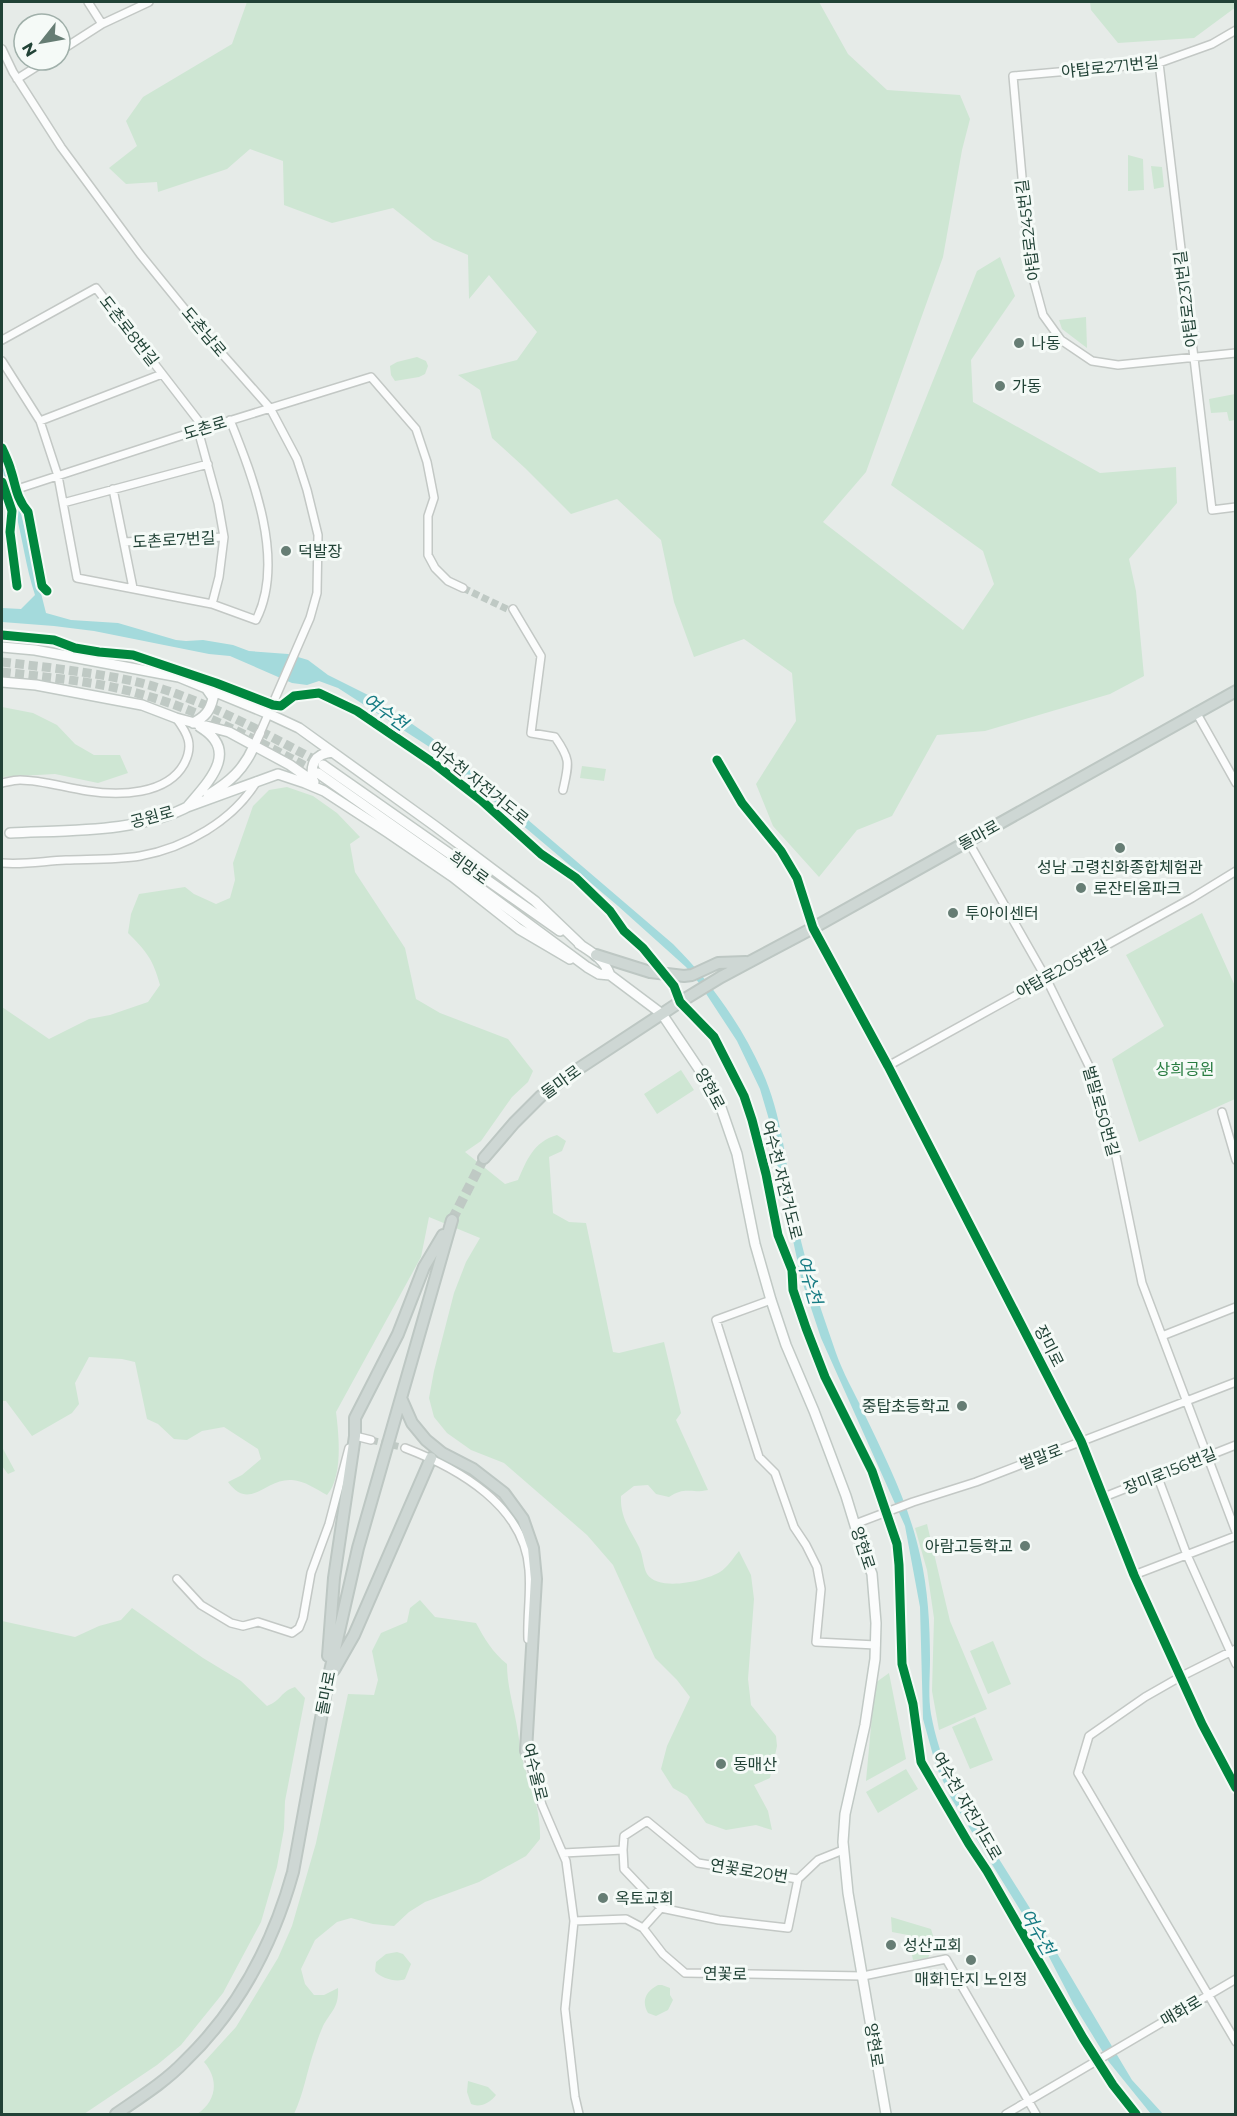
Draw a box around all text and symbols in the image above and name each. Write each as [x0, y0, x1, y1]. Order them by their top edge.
north arrow [12, 12, 72, 72]
text: N [18, 39, 41, 60]
street label: 야탑로271번길 [1060, 52, 1160, 82]
street label: 야탑로245번길 [1012, 178, 1044, 282]
street label: 야탑로231번길 [1171, 249, 1201, 349]
street label: 도촌로8번길 [96, 292, 162, 370]
street label: 도촌남로 [178, 303, 230, 361]
place label: 나동 [1031, 334, 1061, 353]
marker: 나동 [1012, 336, 1026, 350]
place label: 가동 [1012, 377, 1042, 396]
marker: 가동 [993, 379, 1007, 393]
street label: 도촌로 [181, 412, 229, 444]
street label: 도촌로7번길 [132, 528, 216, 552]
place label: 덕발장 [298, 542, 342, 561]
marker: 덕발장 [279, 544, 293, 558]
water label: 여수천 [358, 689, 414, 737]
street label: 여수천 자전거도로 [426, 737, 533, 829]
street label: 공원로 [128, 802, 176, 832]
street label: 돌마로 [955, 816, 1003, 854]
marker: 성남 고령친화종합체험관 [1113, 841, 1127, 855]
street label: 희망로 [446, 847, 493, 889]
place label: 성남 고령친화종합체험관 [1037, 858, 1203, 877]
place label: 로잔티움파크 [1093, 879, 1181, 898]
marker: 로잔티움파크 [1074, 881, 1088, 895]
place label: 투아이센터 [965, 904, 1039, 923]
marker: 투아이센터 [946, 906, 960, 920]
street label: 야탑로205번길 [1013, 936, 1111, 1002]
park label: 상희공원 [1156, 1060, 1214, 1079]
street label: 돌마로 [538, 1061, 585, 1103]
street label: 벌말로50번길 [1079, 1064, 1123, 1158]
street label: 양현로 [691, 1065, 729, 1113]
street label: 여수천 자전거도로 [758, 1119, 806, 1242]
water label: 여수천 [792, 1253, 827, 1309]
street label: 장미로 [1031, 1322, 1068, 1370]
place label: 중탑초등학교 [862, 1397, 950, 1416]
marker: 중탑초등학교 [955, 1399, 969, 1413]
street label: 벌말로 [1017, 1440, 1065, 1474]
street label: 장미로156번길 [1121, 1444, 1219, 1498]
street label: 양현로 [847, 1524, 879, 1572]
place label: 아람고등학교 [925, 1537, 1013, 1556]
marker: 아람고등학교 [1018, 1539, 1032, 1553]
street label: 돌마로 [312, 1669, 340, 1716]
street label: 여수울로 [519, 1741, 551, 1803]
street label: 여수천 자전거도로 [928, 1748, 1006, 1864]
place label: 동매산 [733, 1755, 777, 1774]
marker: 동매산 [714, 1757, 728, 1771]
street label: 연꽃로20번 [709, 1855, 789, 1887]
place label: 옥토교회 [615, 1889, 674, 1908]
marker: 옥토교회 [596, 1891, 610, 1905]
water label: 여수천 [1015, 1905, 1060, 1961]
place label: 성산교회 [903, 1936, 962, 1955]
marker: 성산교회 [884, 1938, 898, 1952]
marker: 매화1단지 노인정 [964, 1953, 978, 1967]
street label: 연꽃로 [703, 1964, 748, 1984]
place label: 매화1단지 노인정 [914, 1970, 1028, 1989]
street label: 매화로 [1157, 1992, 1205, 2030]
street label: 양현로 [861, 2022, 887, 2069]

